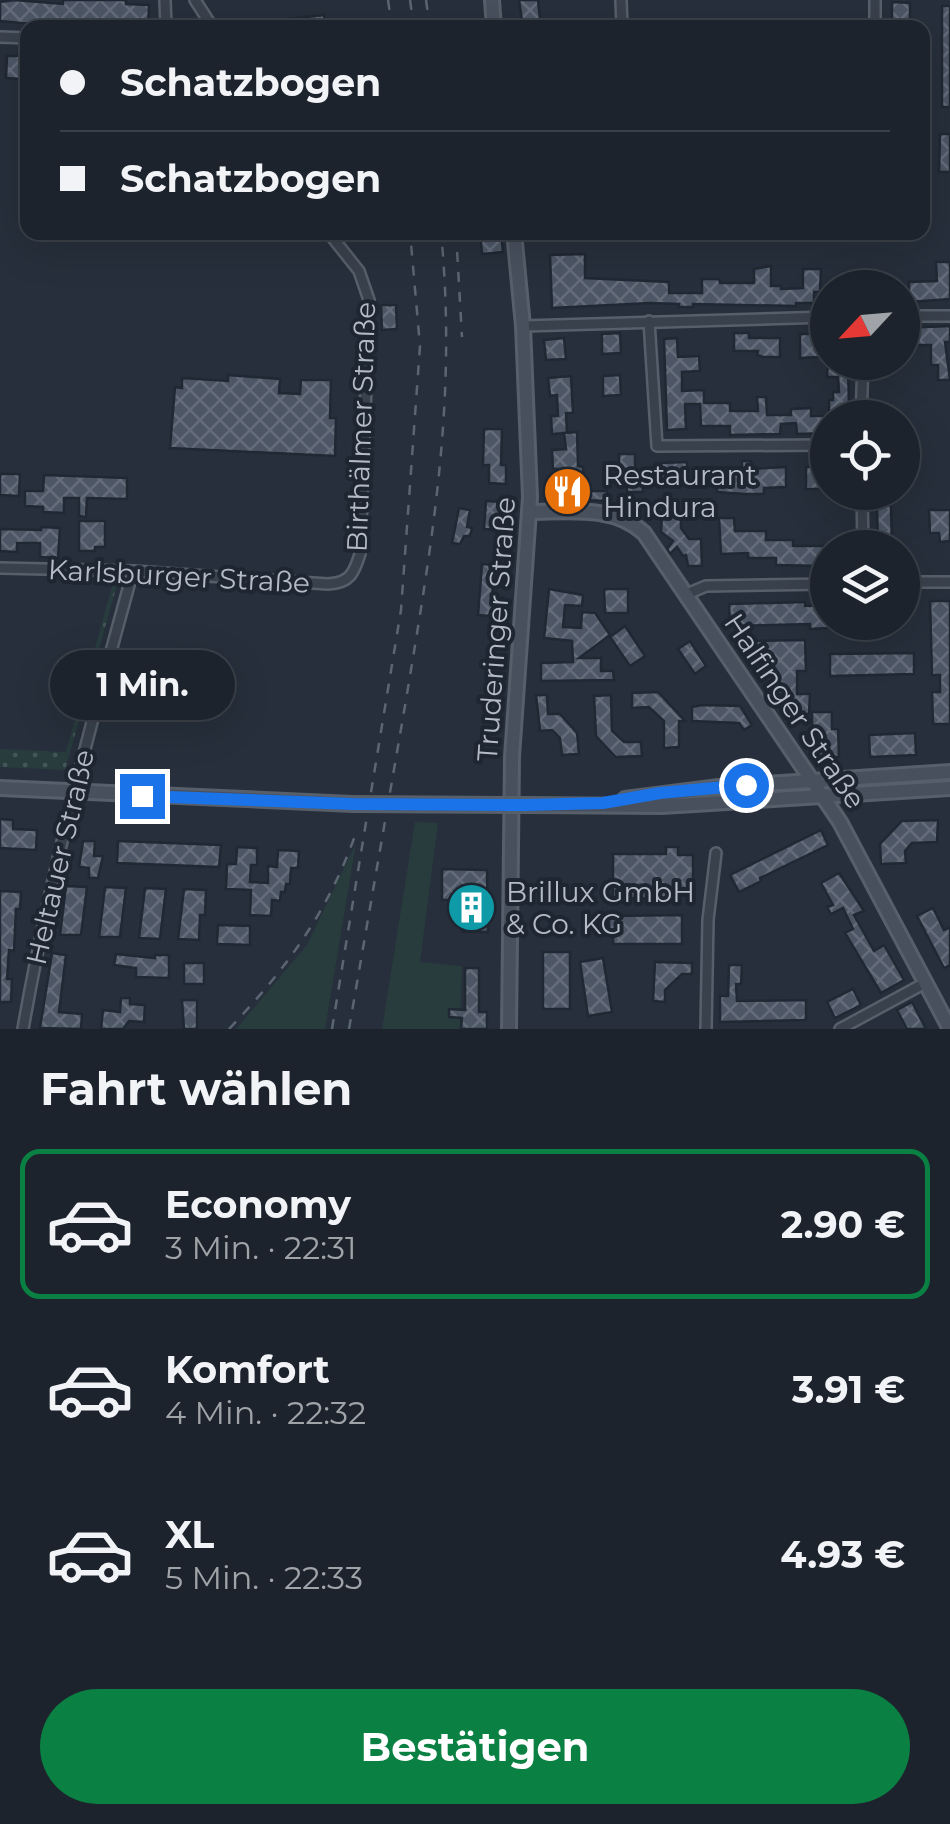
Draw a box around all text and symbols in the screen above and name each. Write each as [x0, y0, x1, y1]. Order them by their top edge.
text: Schatzbogen [120, 59, 381, 106]
text: Schatzbogen [120, 155, 381, 202]
north arrow [810, 270, 920, 380]
map controls [810, 270, 920, 640]
street label: Birthälmer Straße [340, 301, 382, 553]
button: locate [810, 400, 920, 510]
place label: Restaurant Hindura [603, 458, 757, 524]
restaurant icon: Restaurant Hindura [542, 465, 594, 517]
street label: Truderinger Straße [470, 496, 522, 762]
button: layers [810, 530, 920, 640]
street label: Karlsburger Straße [47, 552, 311, 600]
street label: Halfinger Straße [717, 607, 873, 815]
callout: 1 Min. [49, 651, 234, 721]
text: 1 Min. [96, 665, 189, 704]
street label: Heltauer Straße [19, 746, 101, 968]
route start [724, 763, 769, 808]
route end [120, 774, 165, 819]
place label: Brillux GmbH & Co. KG [506, 875, 695, 941]
building icon: Brillux GmbH & Co. KG [445, 882, 497, 934]
text: Fahrt wählen [40, 1061, 352, 1116]
icon: car [45, 1179, 135, 1269]
text: Economy [165, 1181, 351, 1228]
text: 2.90 € [781, 1201, 905, 1248]
text: 3 Min. · 22:31 [165, 1228, 357, 1267]
icon: car [45, 1344, 135, 1434]
text: Komfort [165, 1346, 330, 1393]
text: 3.91 € [792, 1366, 905, 1413]
text: 4 Min. · 22:32 [165, 1393, 366, 1432]
icon: car [45, 1509, 135, 1599]
text: XL [165, 1511, 214, 1558]
text: 4.93 € [780, 1531, 905, 1578]
text: 5 Min. · 22:33 [165, 1558, 363, 1597]
button: Bestätigen [40, 1689, 910, 1804]

